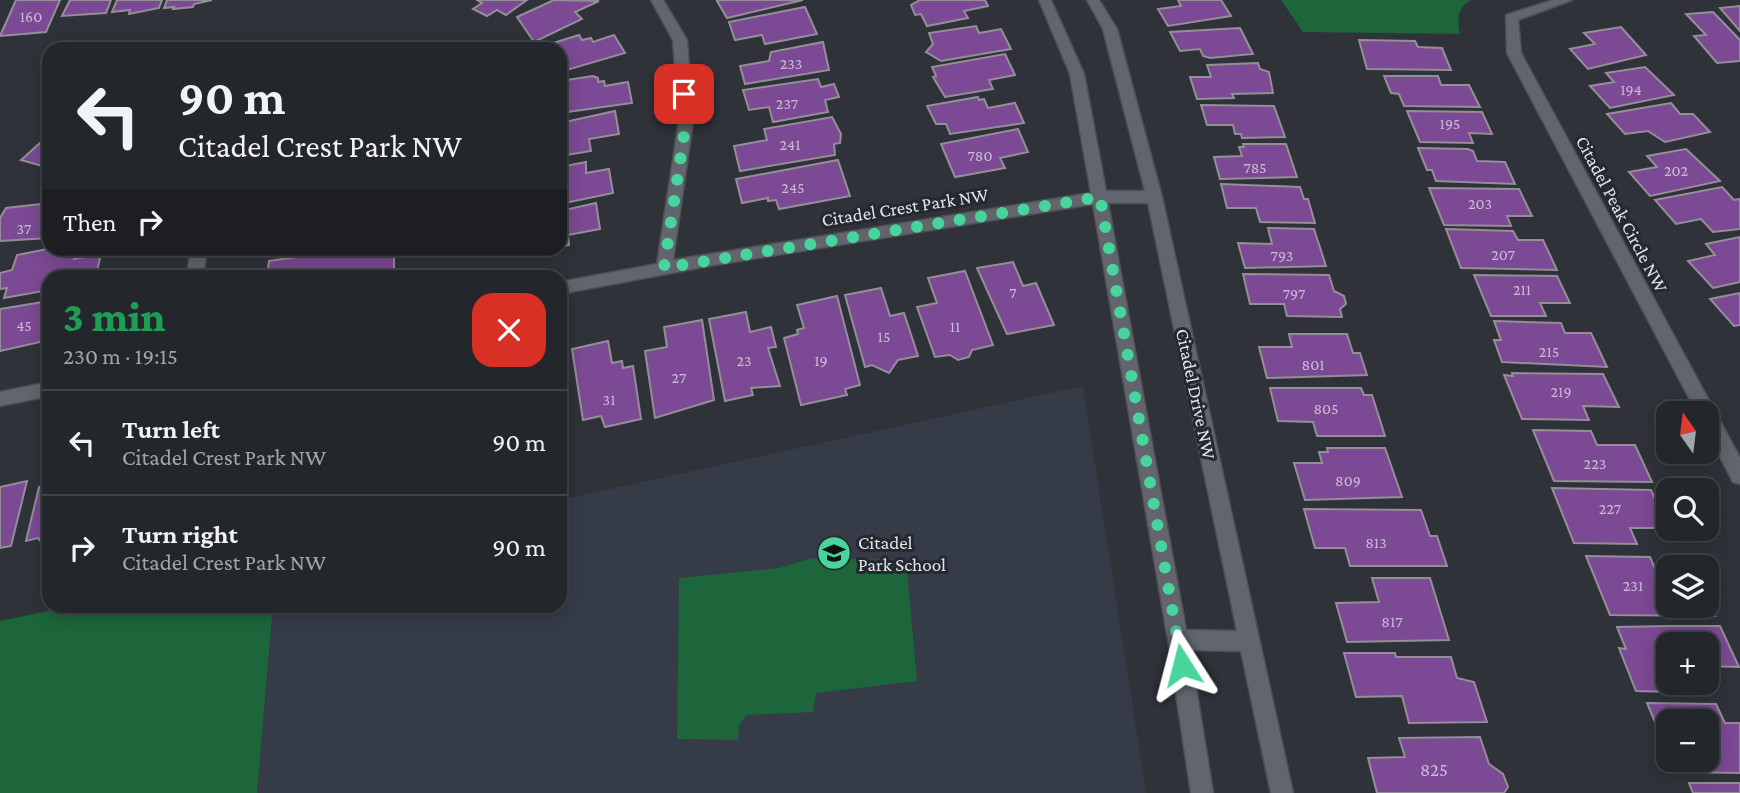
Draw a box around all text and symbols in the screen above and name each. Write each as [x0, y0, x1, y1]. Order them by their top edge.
house number: 160 [20, 8, 42, 25]
house number: 233 [780, 55, 802, 72]
pin [654, 64, 714, 124]
icon: left [63, 70, 154, 161]
text: 90 m [178, 70, 285, 125]
icon: arrive [665, 75, 703, 113]
house number: 194 [1620, 81, 1642, 98]
house number: 237 [776, 95, 799, 112]
house number: 195 [1440, 115, 1460, 132]
text: Citadel Crest Park NW [178, 128, 462, 164]
street label: Citadel Peak Circle NW [1572, 132, 1672, 296]
house number: 241 [779, 136, 801, 153]
house number: 780 [968, 147, 992, 164]
house number: 785 [1243, 159, 1267, 176]
house number: 202 [1664, 162, 1688, 179]
house number: 245 [781, 179, 805, 196]
street label: Citadel Crest Park NW [820, 183, 990, 231]
house number: 203 [1468, 195, 1492, 212]
icon: right [131, 203, 169, 241]
text: Then [63, 208, 117, 237]
house number: 37 [17, 220, 32, 237]
house number: 207 [1491, 246, 1515, 263]
house number: 793 [1271, 247, 1293, 264]
house number: 211 [1513, 281, 1531, 298]
house number: 7 [1009, 284, 1017, 301]
house number: 797 [1283, 285, 1306, 302]
text: 3 min [63, 293, 166, 340]
button: close [472, 293, 546, 367]
house number: 45 [16, 317, 32, 334]
house number: 11 [950, 318, 960, 335]
street label: Citadel Drive NW [1172, 327, 1220, 462]
house number: 15 [878, 328, 890, 345]
text: 230 m · 19:15 [63, 343, 178, 369]
house number: 215 [1539, 343, 1559, 360]
house number: 23 [736, 352, 752, 369]
house number: 19 [814, 352, 828, 369]
house number: 801 [1302, 356, 1324, 373]
house number: 27 [672, 369, 687, 386]
house number: 219 [1550, 383, 1572, 400]
house number: 31 [603, 391, 615, 408]
house number: 805 [1313, 400, 1339, 417]
north arrow [1656, 401, 1718, 464]
map controls [1656, 401, 1719, 772]
text: Turn left [122, 415, 220, 444]
icon: left [63, 424, 101, 462]
text: 90 m [492, 428, 546, 457]
text: Citadel Crest Park NW [122, 444, 326, 470]
house number: 223 [1584, 455, 1606, 472]
house number: 809 [1335, 472, 1361, 489]
button: search [1656, 478, 1719, 541]
house number: 227 [1599, 500, 1622, 517]
text: Turn right [122, 520, 238, 549]
icon: right [63, 529, 101, 567]
place label: Citadel Park School [858, 532, 946, 575]
text: 90 m [492, 533, 546, 562]
school or university icon: Citadel Park School [815, 534, 853, 572]
house number: 813 [1365, 534, 1387, 551]
text: Citadel Crest Park NW [122, 549, 326, 575]
button: layers [1656, 555, 1719, 618]
house number: 231 [1623, 577, 1643, 594]
house number: 817 [1381, 613, 1403, 630]
position arrow [1145, 628, 1219, 702]
button: + [1656, 632, 1719, 695]
button: − [1656, 709, 1719, 772]
house number: 825 [1420, 759, 1448, 780]

